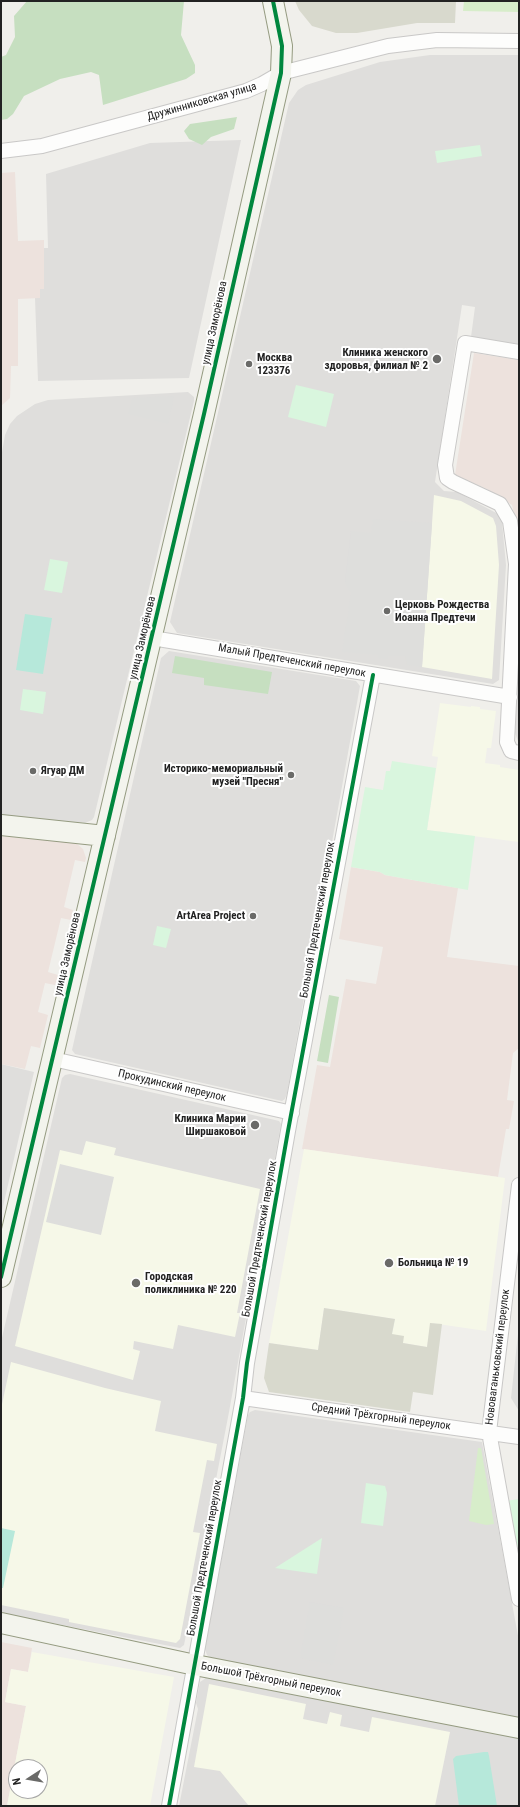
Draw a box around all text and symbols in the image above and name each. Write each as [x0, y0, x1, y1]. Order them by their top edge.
street label: Дружинниковская улица [146, 80, 258, 124]
street label: улица Заморёнова [200, 280, 230, 366]
place label: Клиника женского здоровья, филиал № 2 [325, 346, 428, 372]
place label: Москва 123376 [257, 351, 292, 377]
marker: Клиника женского здоровья, филиал № 2 [431, 353, 443, 365]
marker: Москва 123376 [244, 359, 254, 369]
street label: улица Заморёнова [127, 595, 159, 681]
place label: Церковь Рождества Иоанна Предтечи [395, 598, 489, 624]
marker: Церковь Рождества Иоанна Предтечи [382, 606, 392, 616]
street label: Малый Предтеченский переулок [217, 642, 367, 680]
place label: Историко-мемориальный музей "Пресня" [164, 762, 283, 788]
place label: Ягуар ДМ [41, 764, 84, 778]
marker: Ягуар ДМ [28, 766, 38, 776]
marker: Историко-мемориальный музей "Пресня" [286, 770, 296, 780]
street label: Большой Предтеченский переулок [298, 841, 338, 999]
place label: ArtArea Project [176, 909, 245, 923]
street label: улица Заморёнова [52, 911, 84, 997]
marker: ArtArea Project [248, 911, 258, 921]
street label: Прокудинский переулок [117, 1067, 227, 1105]
place label: Клиника Марии Ширшаковой [175, 1112, 246, 1138]
marker: Клиника Марии Ширшаковой [249, 1119, 261, 1131]
street label: Большой Предтеченский переулок [240, 1160, 280, 1318]
place label: Больница № 19 [398, 1256, 468, 1270]
marker: Больница № 19 [383, 1257, 395, 1269]
place label: Городская поликлиника № 220 [145, 1270, 236, 1296]
marker: Городская поликлиника № 220 [130, 1277, 142, 1289]
street label: Нововаганьковский переулок [483, 1288, 513, 1426]
street label: Средний Трёхгорный переулок [310, 1401, 452, 1433]
street label: Большой Предтеченский переулок [185, 1479, 225, 1637]
street label: Большой Трёхгорный переулок [200, 1660, 342, 1700]
north arrow [8, 1759, 48, 1799]
text: N [10, 1777, 24, 1786]

